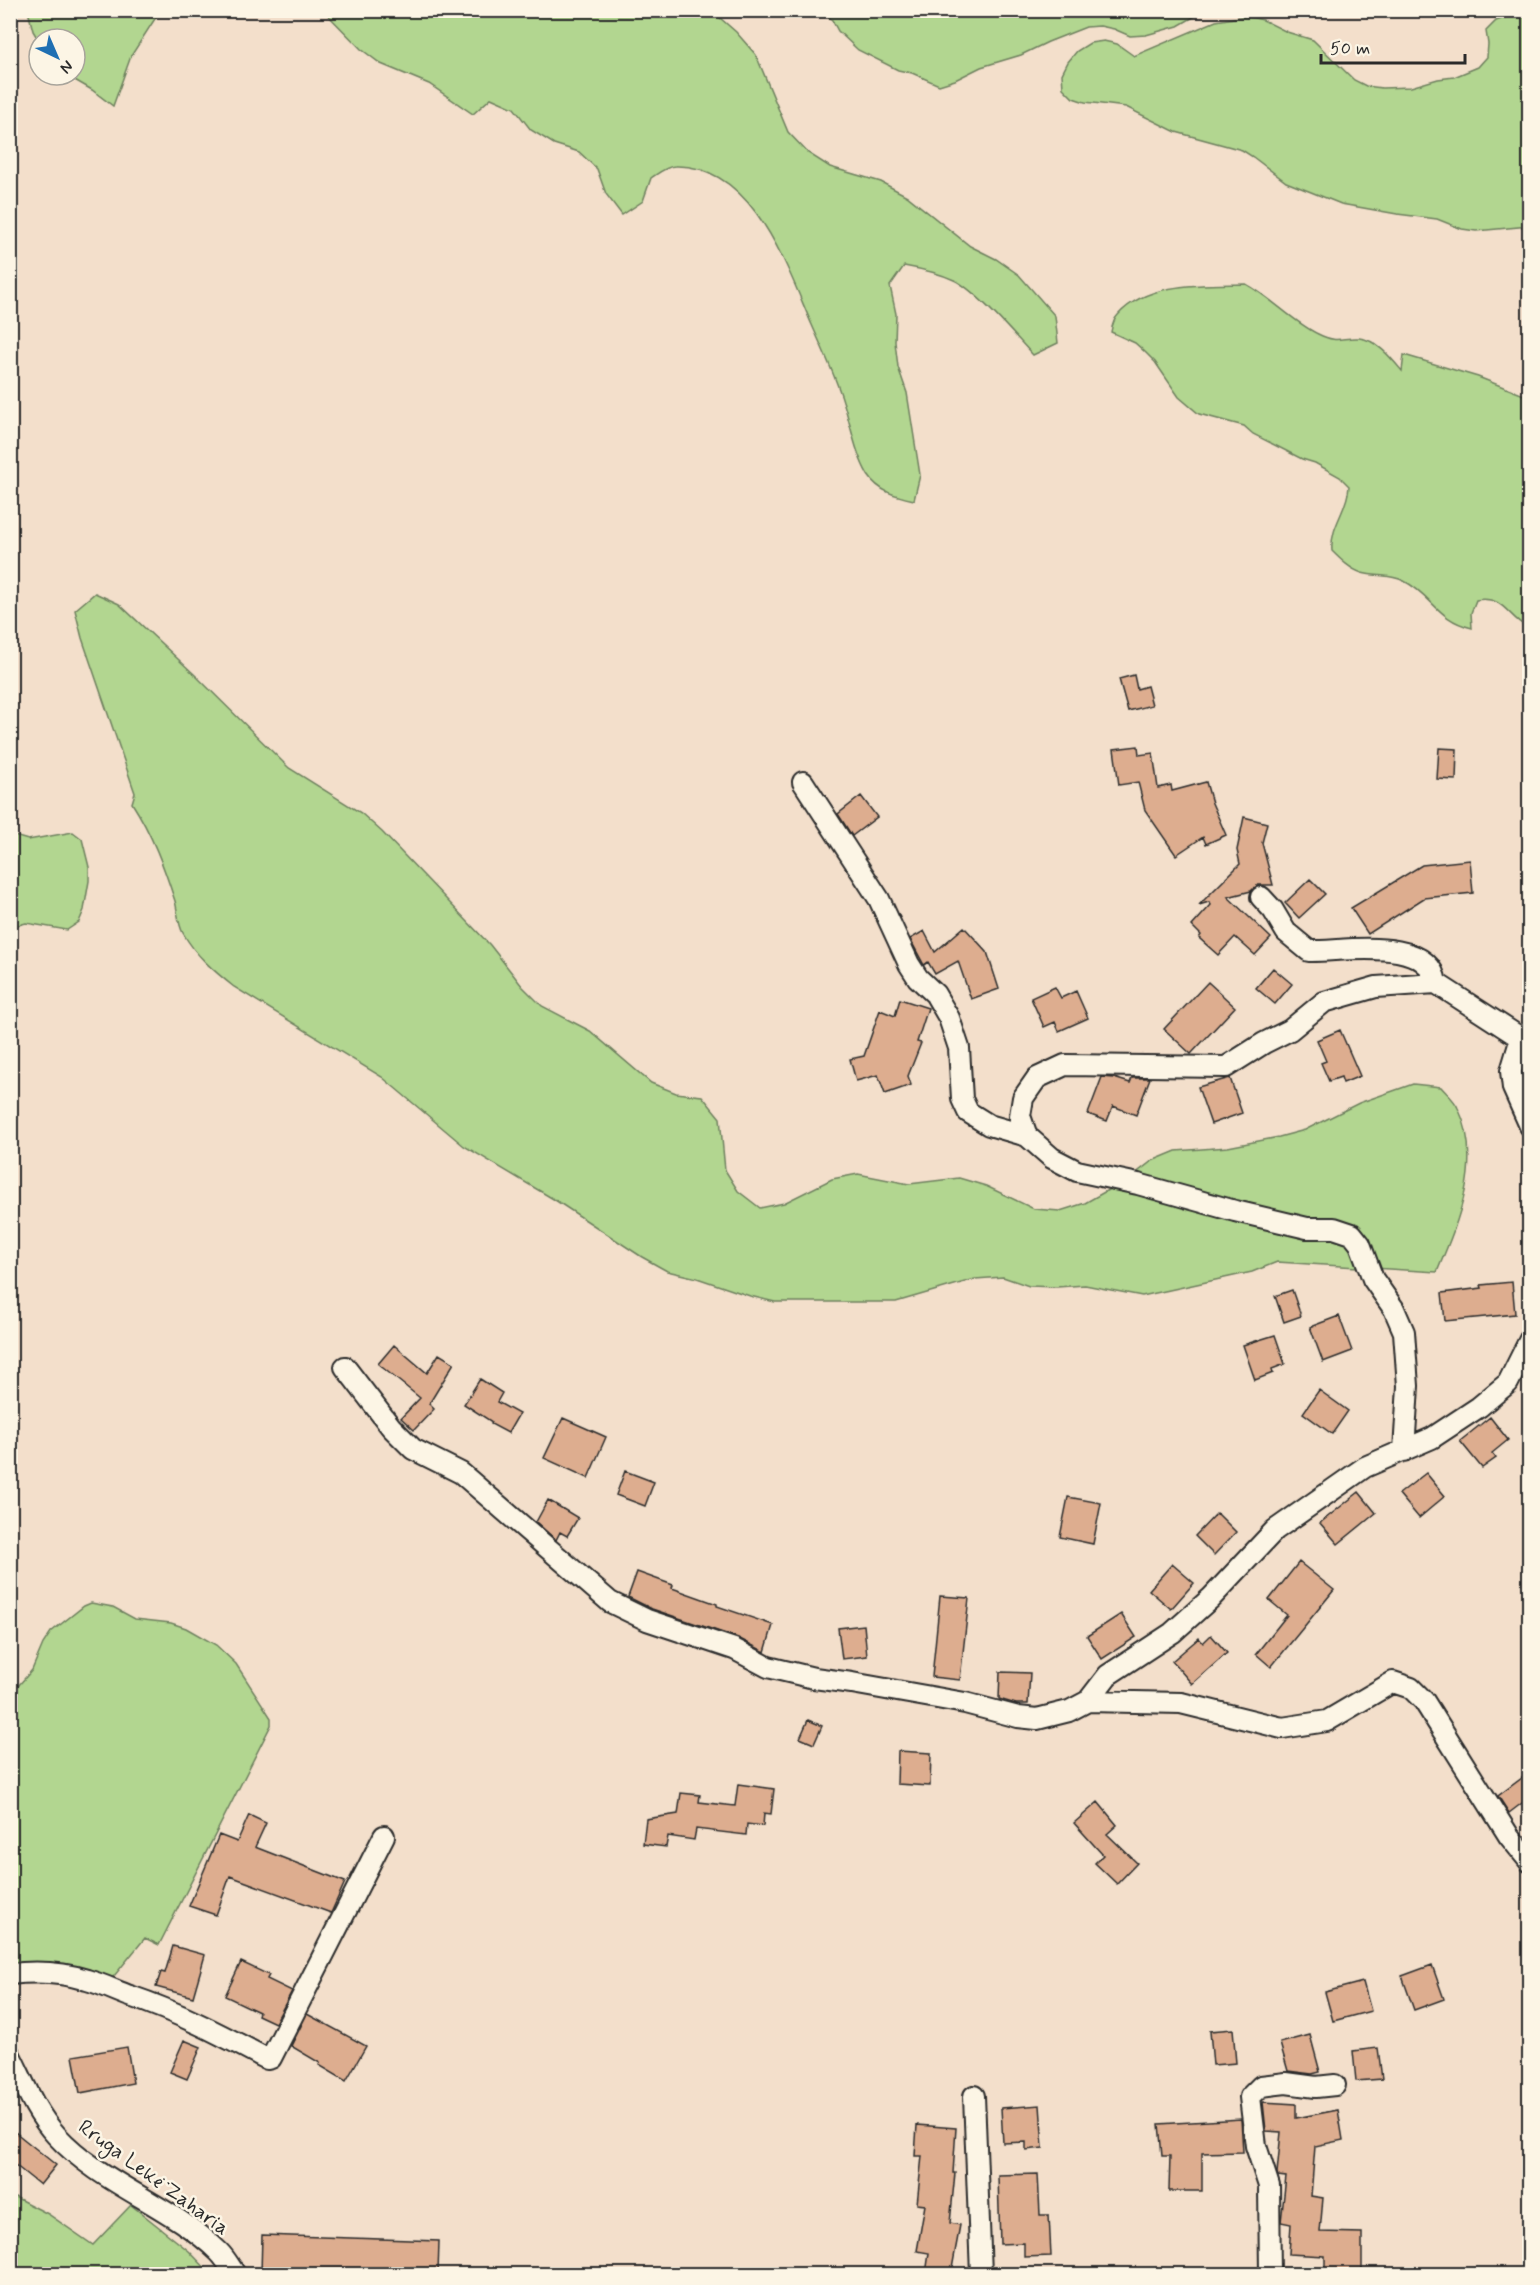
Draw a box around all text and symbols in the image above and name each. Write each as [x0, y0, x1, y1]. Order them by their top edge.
north arrow [27, 27, 87, 87]
scale bar [1321, 27, 1465, 65]
text: 50 m [1330, 37, 1370, 61]
text: N [55, 55, 78, 78]
street label: Rruga Lekë Zaharia [72, 2113, 235, 2243]

